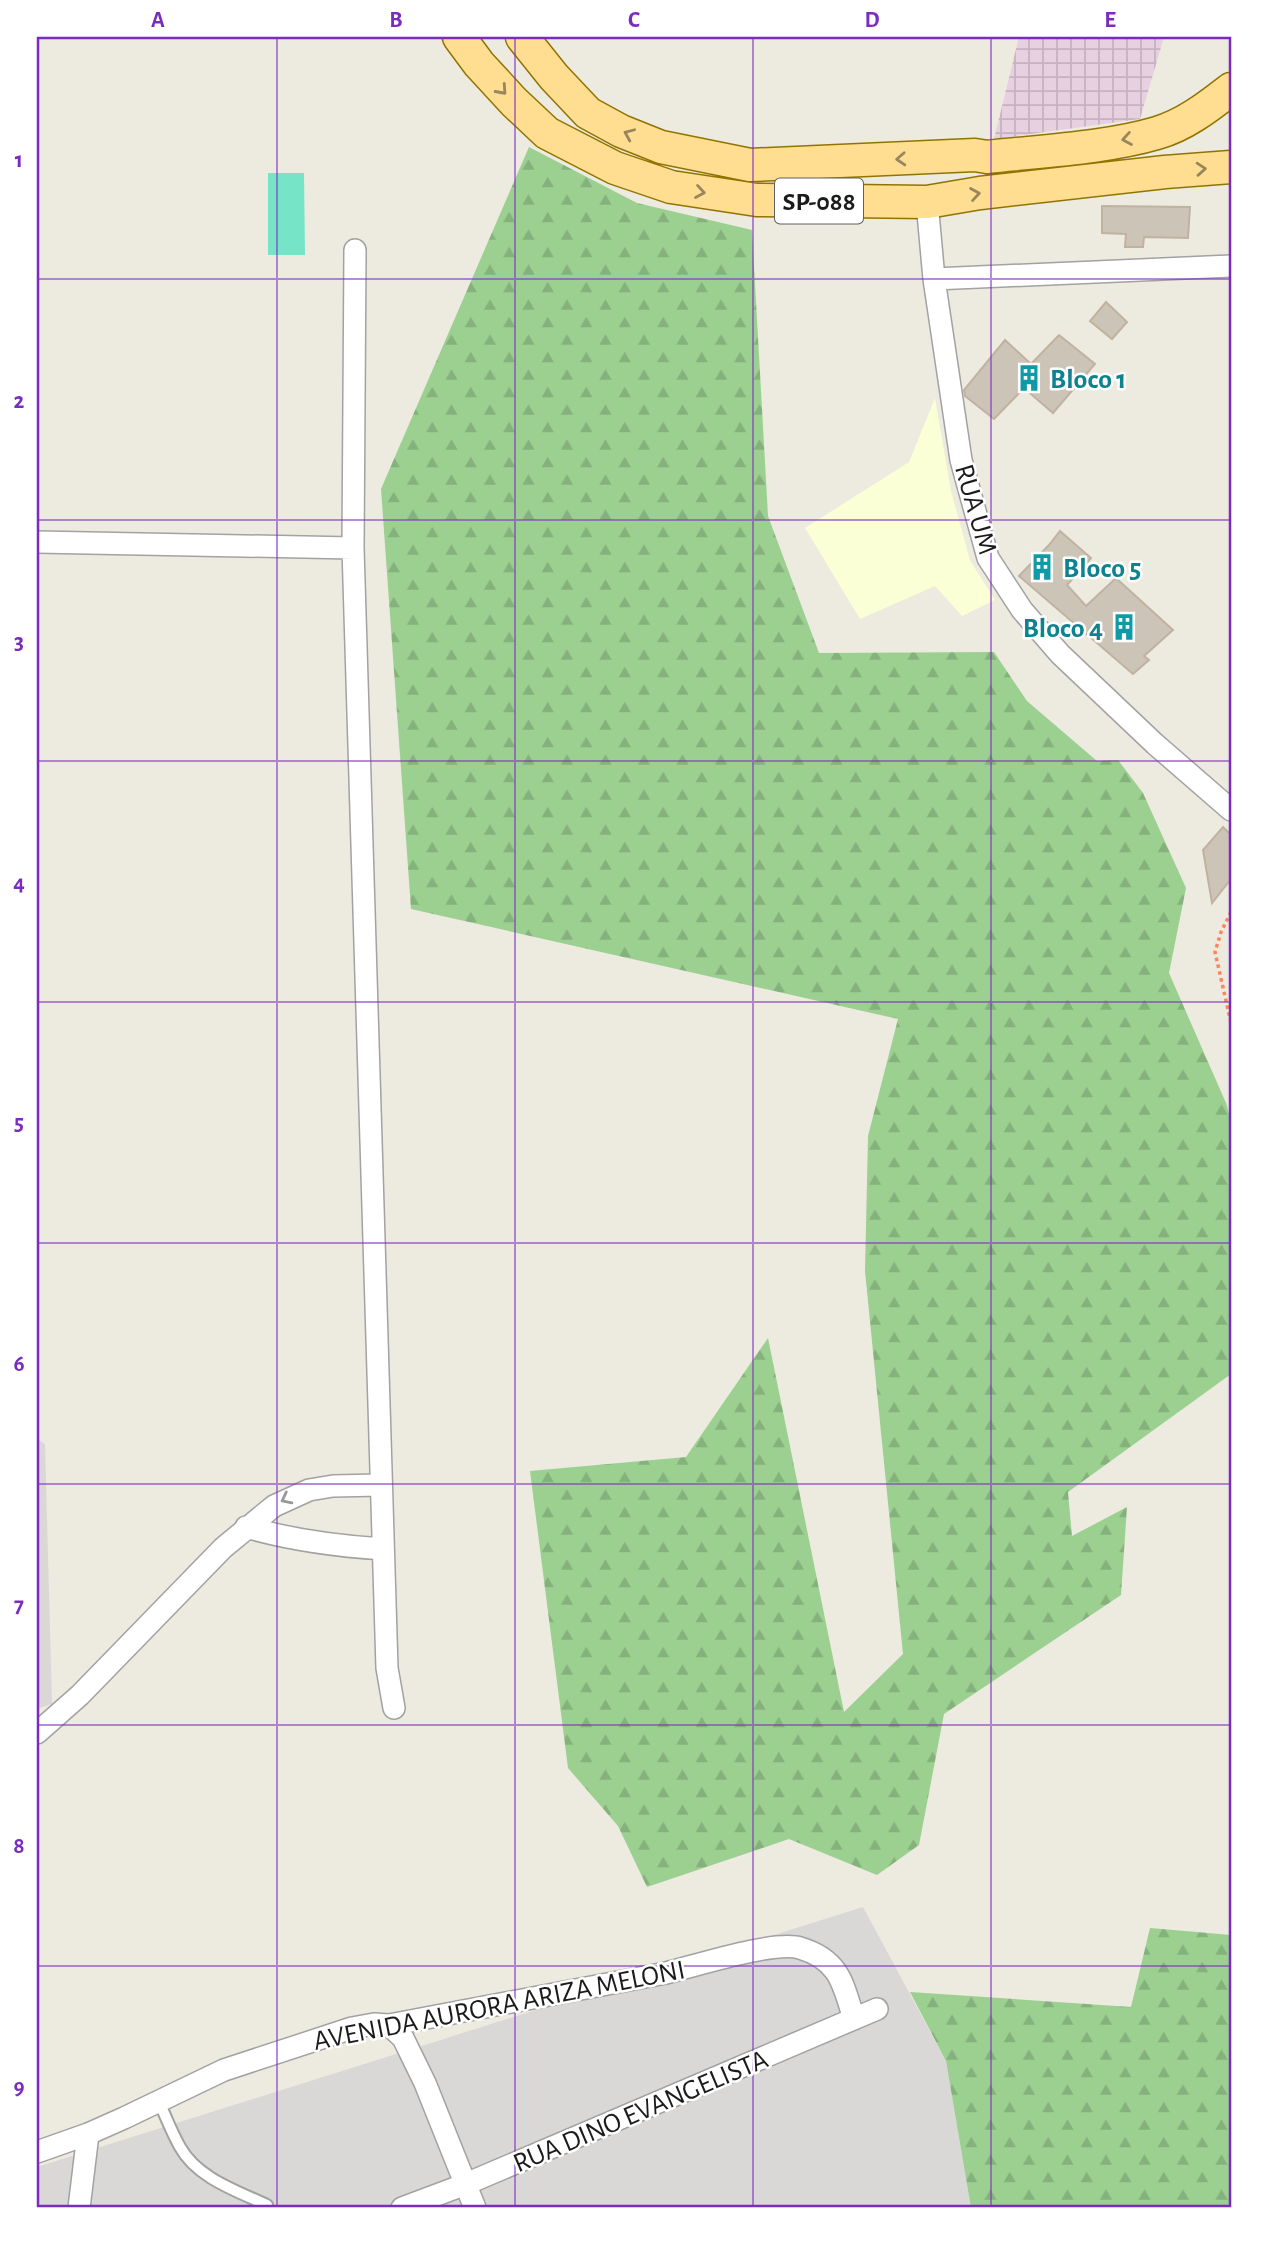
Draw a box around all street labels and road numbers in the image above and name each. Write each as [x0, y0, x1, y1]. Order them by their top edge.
road number: SP-088 [775, 178, 863, 224]
street label: RUA UM [949, 461, 1001, 558]
street label: AVENIDA AURORA ARIZA MELONI [311, 1956, 688, 2056]
street label: RUA DINO EVANGELISTA [509, 2046, 772, 2178]

